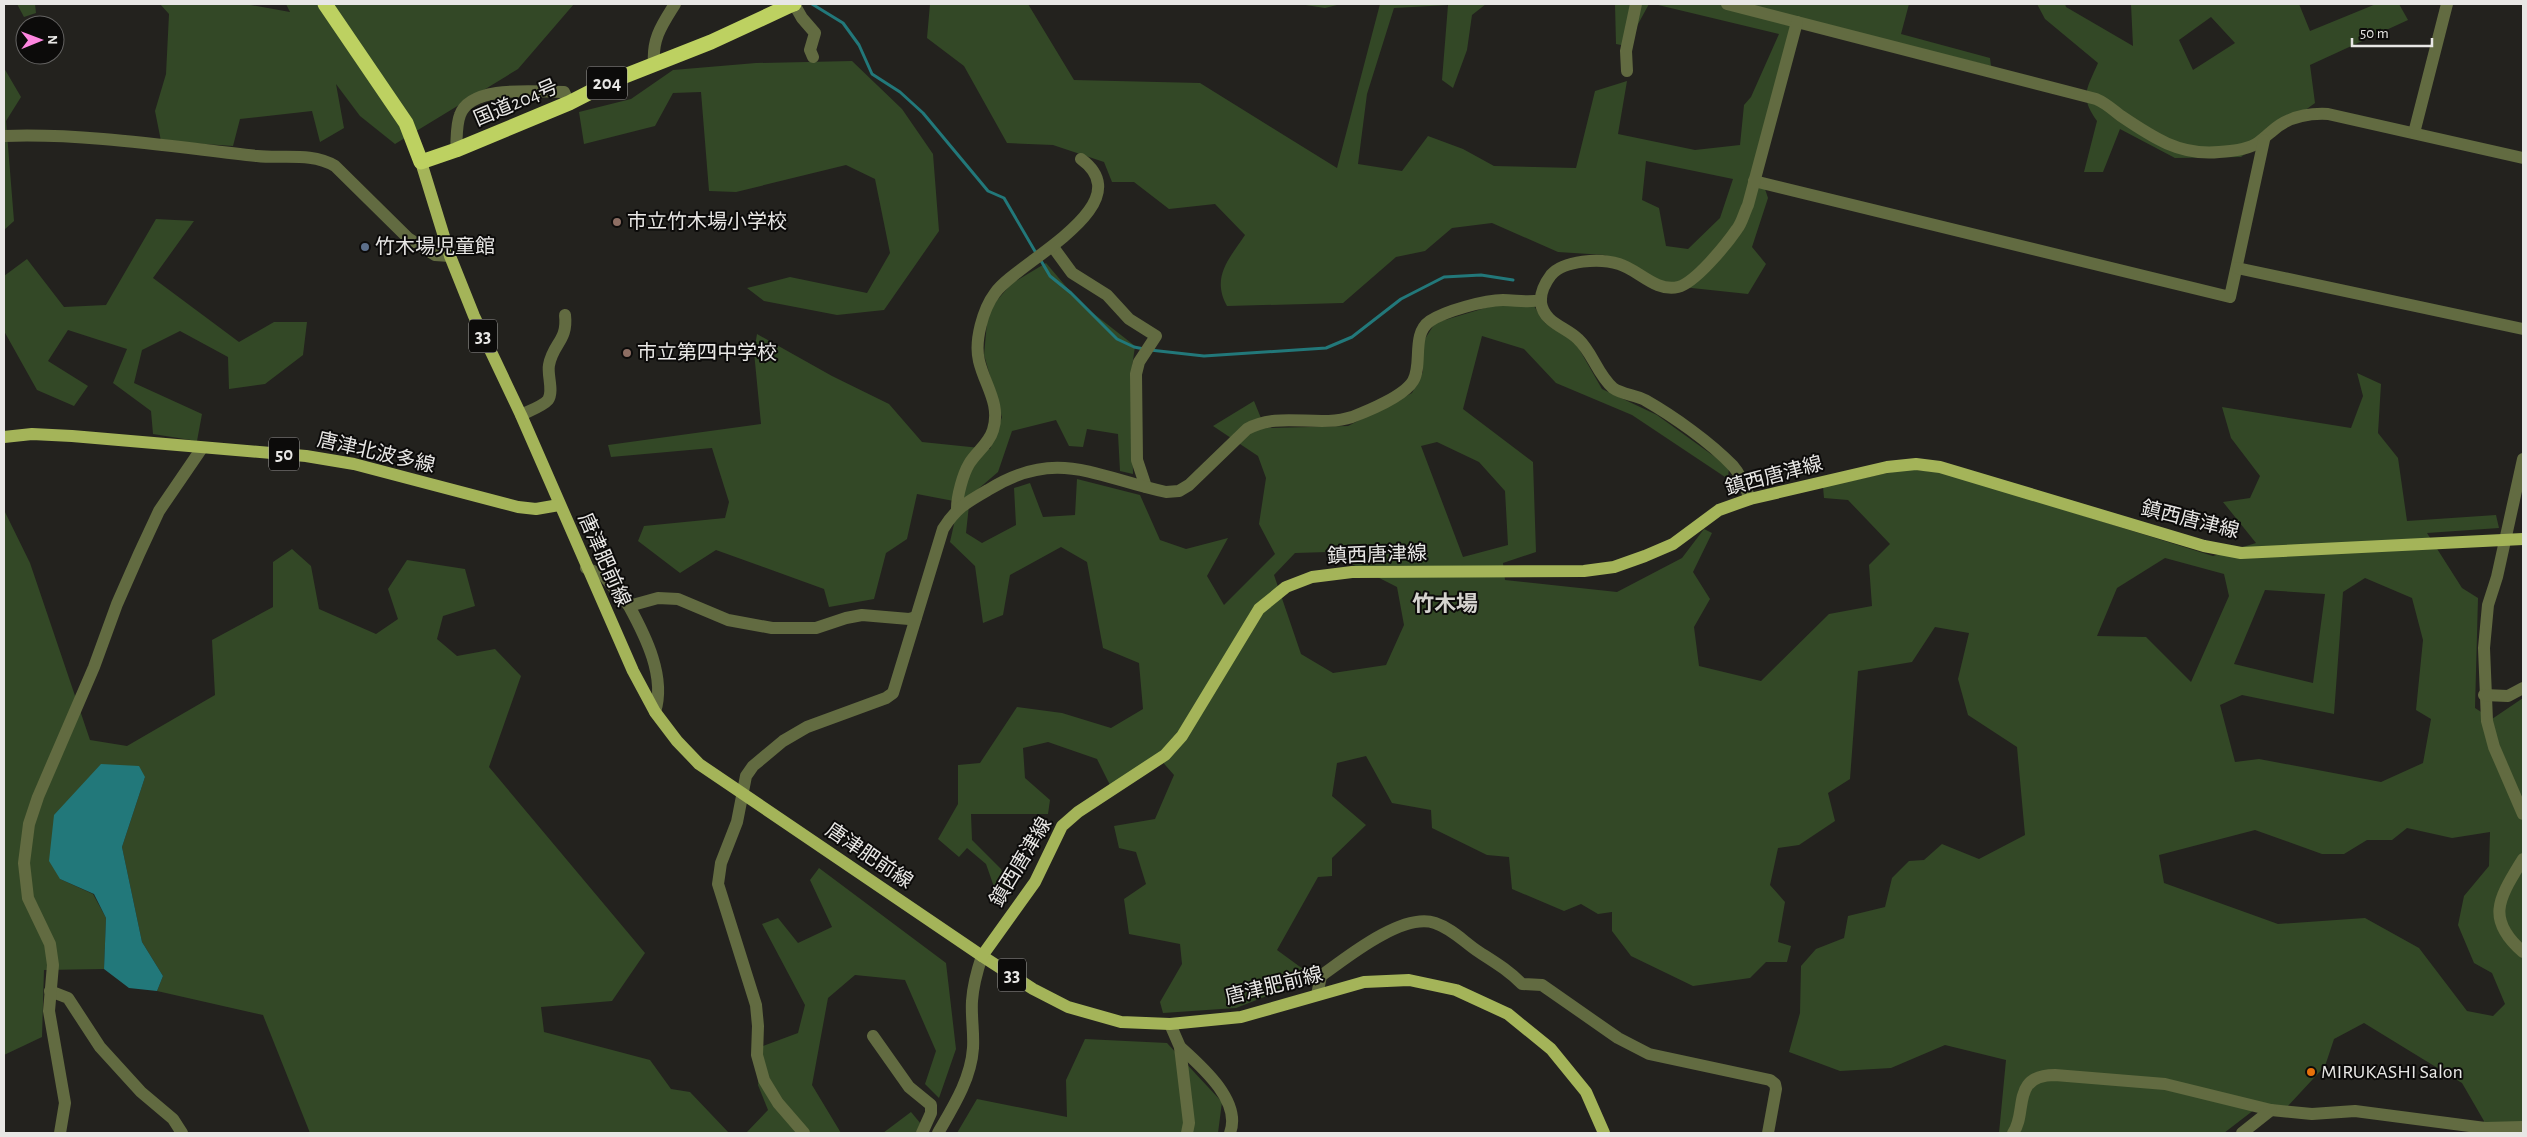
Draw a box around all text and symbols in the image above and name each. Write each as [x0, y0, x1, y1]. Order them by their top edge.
north arrow [15, 15, 65, 65]
scale bar [2352, 15, 2432, 47]
text: 50 m [2360, 26, 2389, 41]
text: N [45, 35, 59, 45]
road number: 204 [587, 66, 627, 100]
street label: 国道204号 [471, 75, 561, 130]
place label: 市立竹木場小学校 [627, 211, 787, 232]
marker: 市立竹木場小学校 [611, 216, 623, 228]
place label: 竹木場児童館 [375, 236, 495, 257]
marker: 竹木場児童館 [359, 241, 371, 253]
road number: 33 [469, 320, 497, 352]
place label: 市立第四中学校 [637, 342, 777, 363]
marker: 市立第四中学校 [621, 347, 633, 359]
street label: 唐津北波多線 [315, 428, 437, 476]
road number: 50 [269, 438, 299, 470]
street label: 鎮西唐津線 [1723, 451, 1825, 499]
street label: 鎮西唐津線 [2139, 496, 2241, 542]
street label: 唐津肥前線 [575, 509, 635, 610]
street label: 鎮西唐津線 [1327, 541, 1427, 567]
district label: 竹木場 [1412, 592, 1478, 615]
street label: 鎮西唐津線 [985, 813, 1055, 910]
street label: 唐津肥前線 [822, 818, 917, 892]
road number: 33 [998, 958, 1026, 992]
street label: 唐津肥前線 [1223, 962, 1325, 1008]
place label: MIRUKASHI Salon [2321, 1062, 2463, 1082]
marker: MIRUKASHI Salon [2305, 1066, 2317, 1078]

